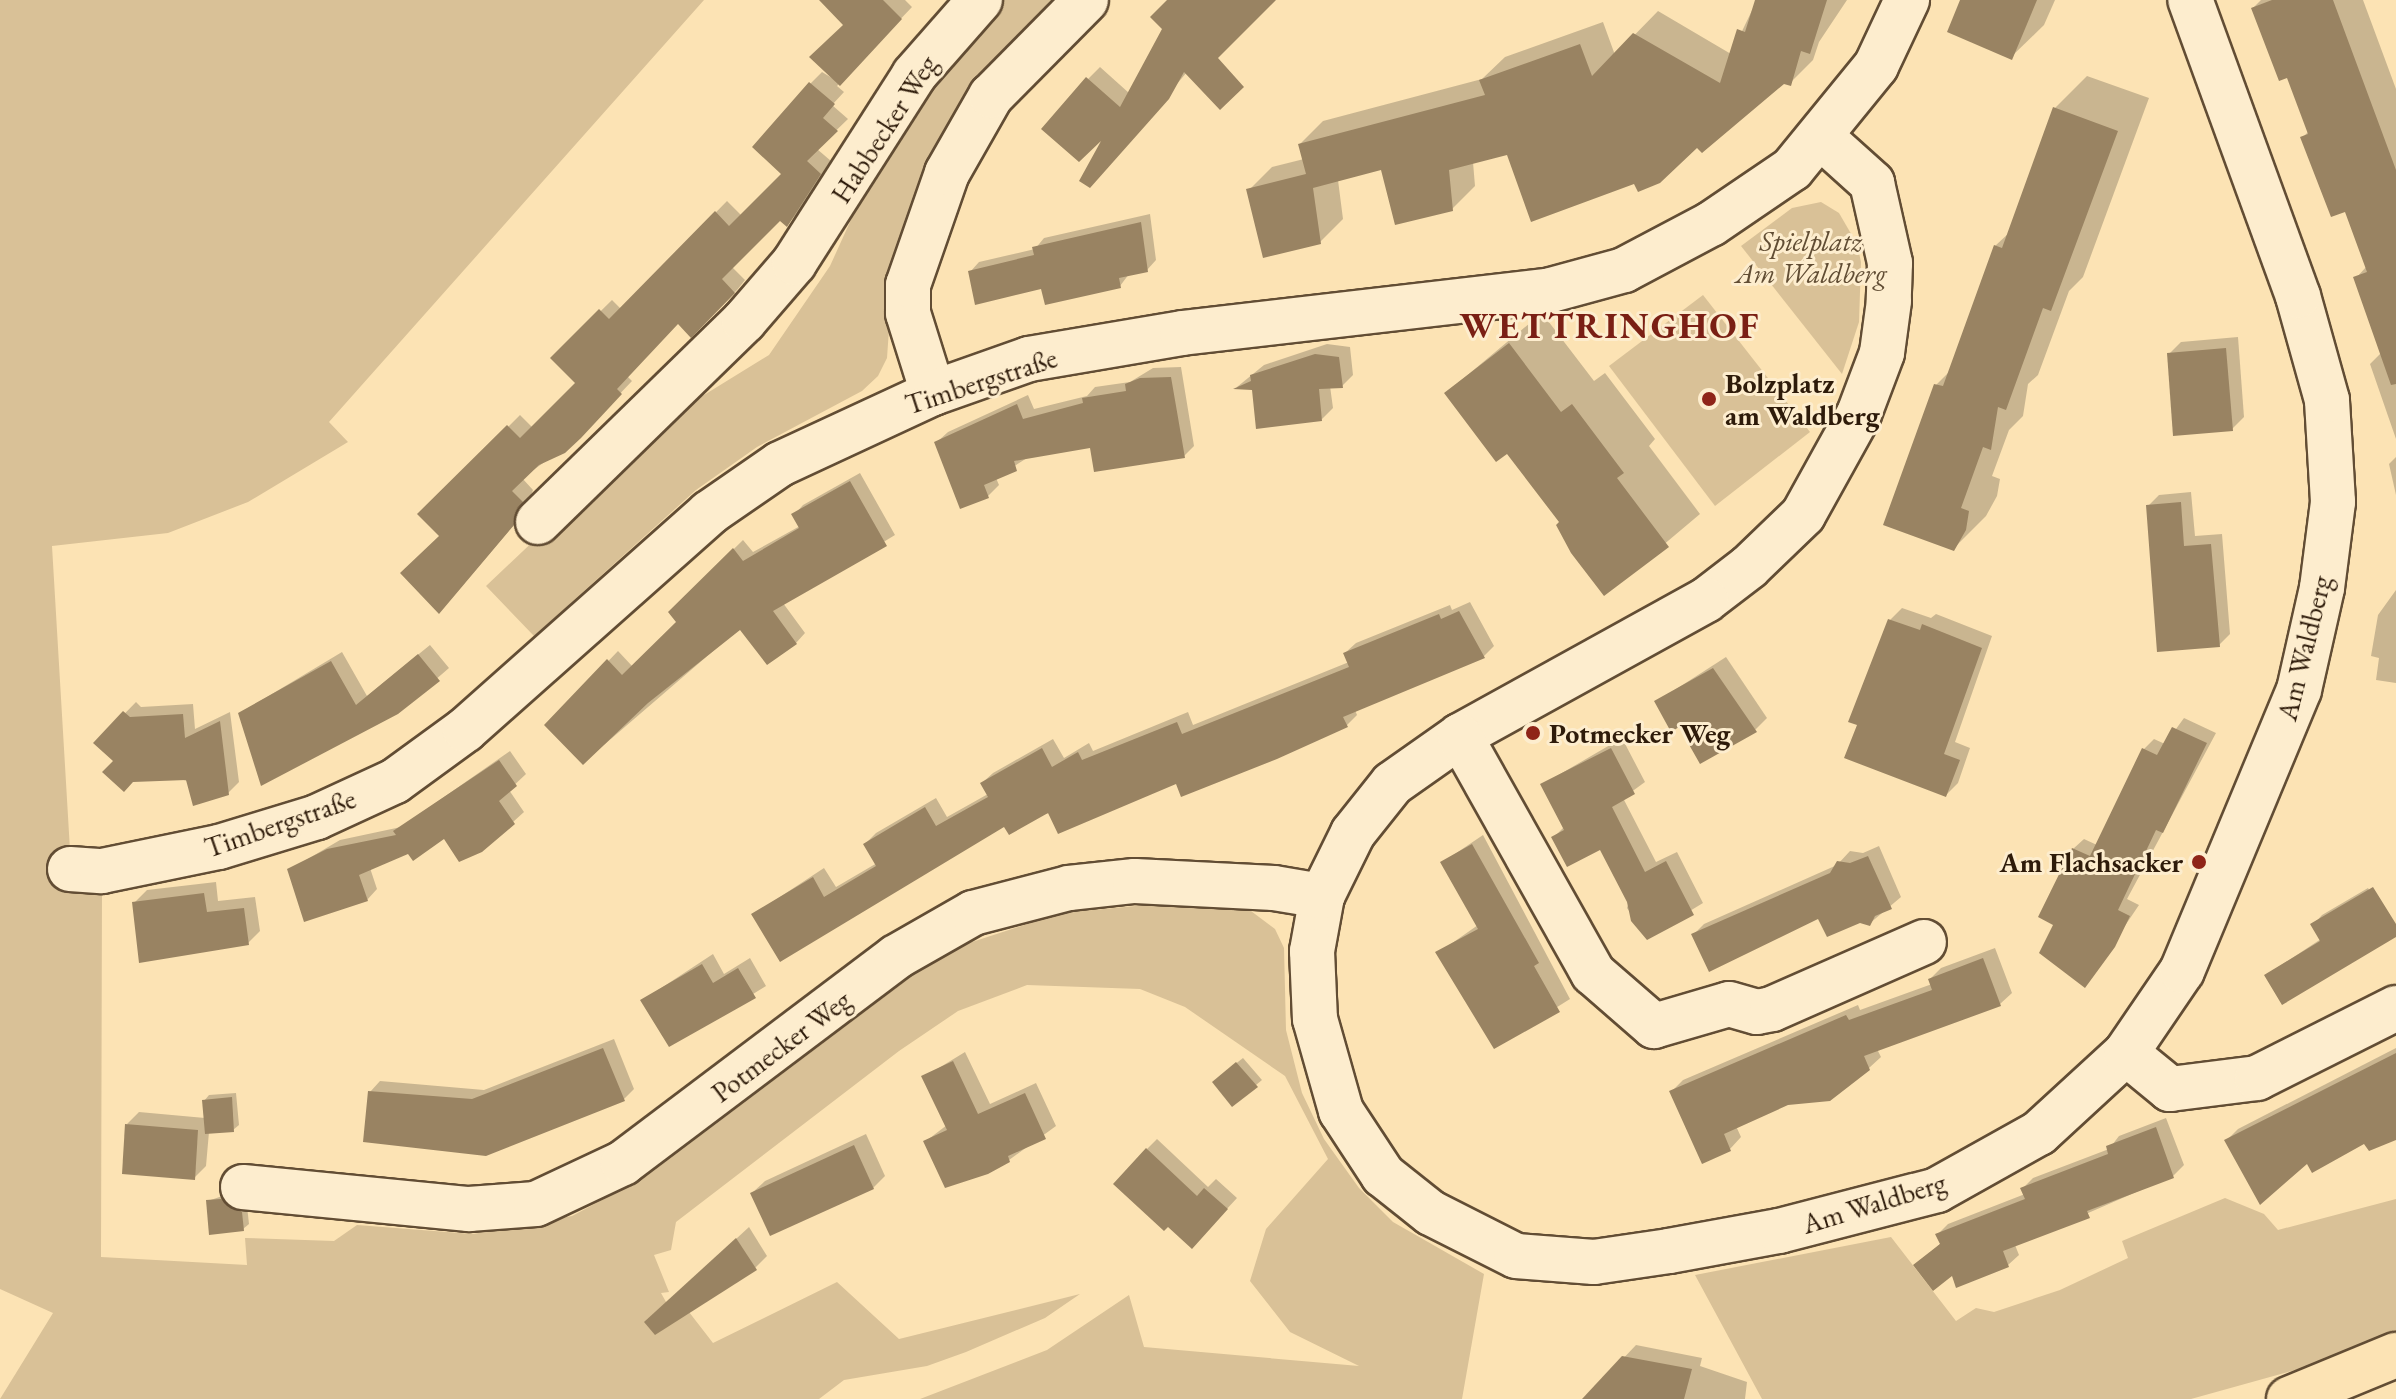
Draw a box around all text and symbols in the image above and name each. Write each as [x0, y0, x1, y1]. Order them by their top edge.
street label: Habbecker Weg [824, 49, 944, 209]
park label: Spielplatz Am Waldberg [1735, 224, 1887, 290]
district label: WETTRINGHOF [1460, 304, 1760, 348]
street label: Timbergstraße [901, 341, 1061, 421]
place label: Bolzplatz am Waldberg [1725, 366, 1880, 432]
marker: Bolzplatz am Waldberg [1700, 390, 1718, 408]
street label: Am Waldberg [2270, 572, 2338, 724]
place label: Potmecker Weg [1549, 716, 1731, 750]
marker: Potmecker Weg [1524, 724, 1542, 742]
street label: Timbergstraße [200, 781, 360, 865]
place label: Am Flachsacker [2000, 845, 2183, 879]
marker: Am Flachsacker [2190, 853, 2208, 871]
street label: Potmecker Weg [705, 983, 857, 1109]
street label: Am Waldberg [1798, 1165, 1950, 1241]

